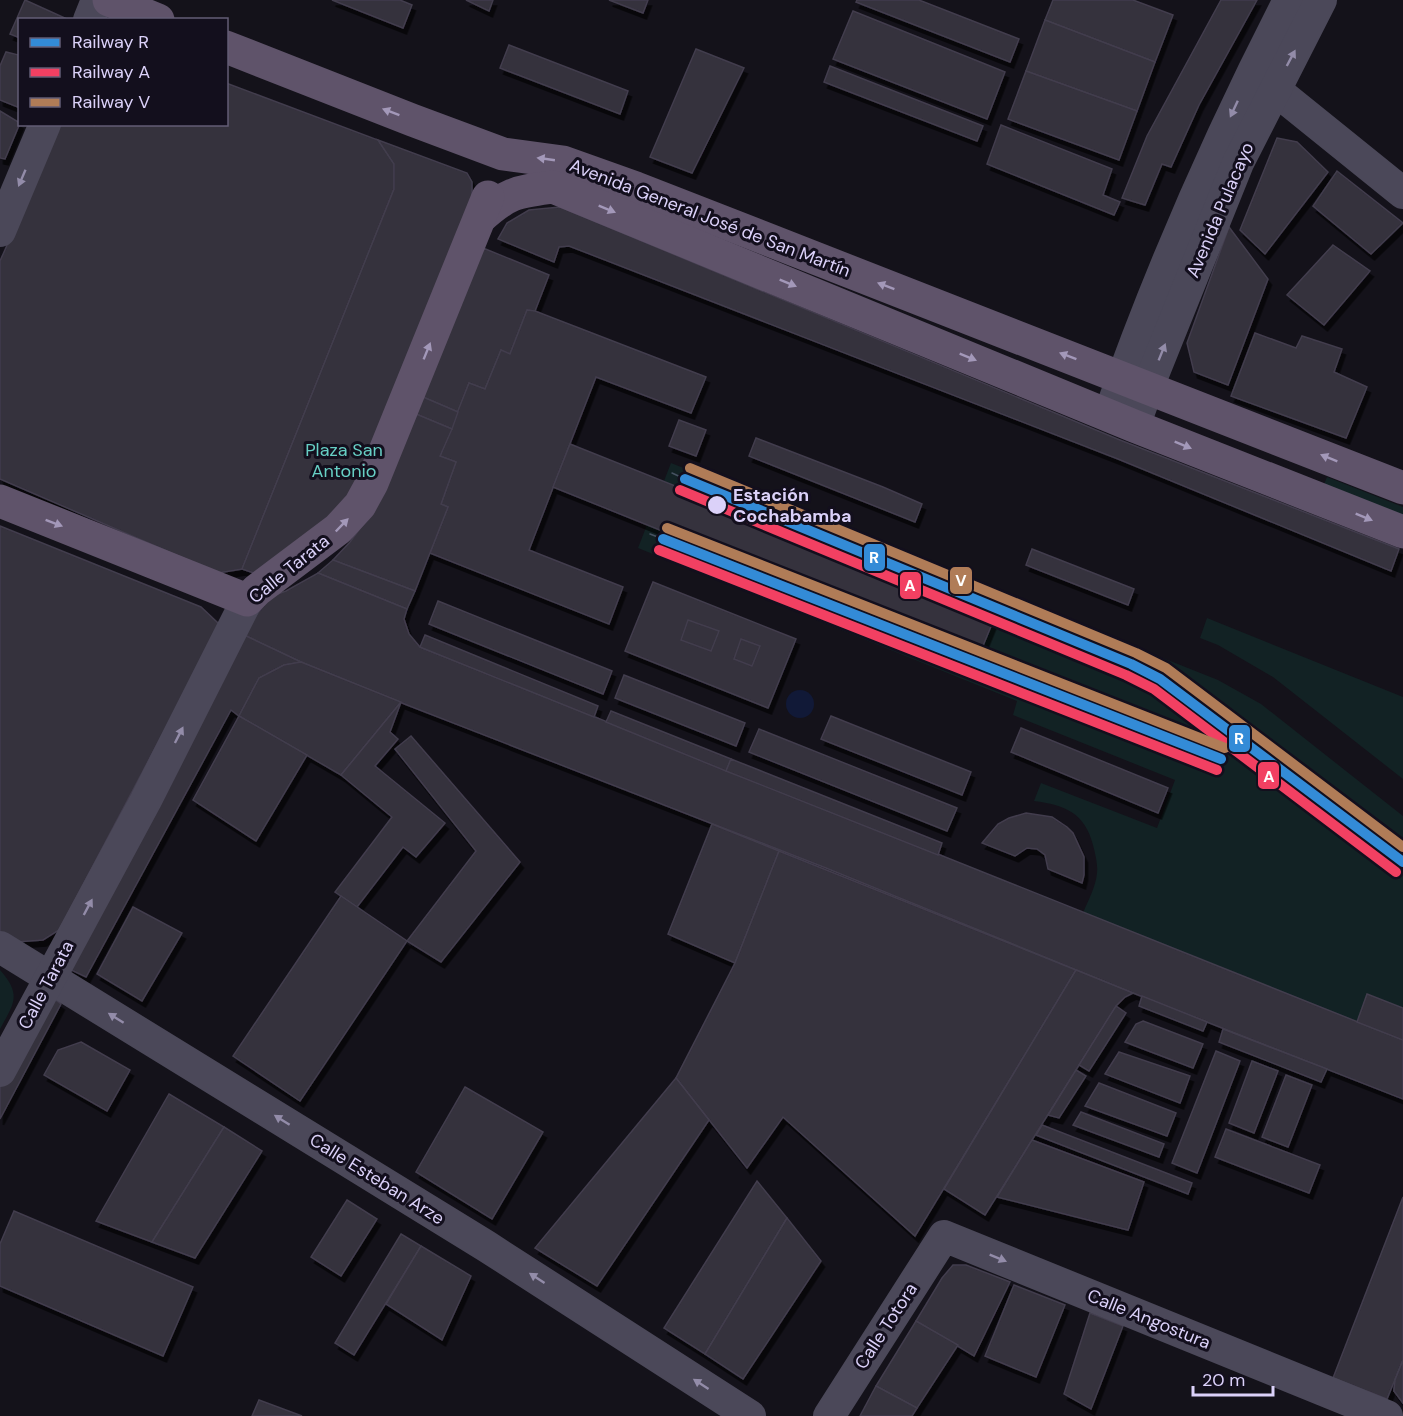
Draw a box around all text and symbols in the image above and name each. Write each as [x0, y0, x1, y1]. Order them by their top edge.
legend [18, 18, 228, 126]
text: Railway R [72, 30, 149, 54]
one-way arrow [1286, 49, 1296, 66]
text: Railway A [72, 60, 150, 84]
text: Railway V [72, 90, 150, 114]
one-way arrow [1230, 100, 1239, 117]
one-way arrow [382, 107, 400, 116]
street label: Avenida Pulacayo [1181, 139, 1259, 281]
street label: Avenida General José de San Martín [566, 153, 854, 283]
one-way arrow [537, 155, 556, 164]
one-way arrow [17, 169, 26, 187]
one-way arrow [599, 204, 617, 214]
one-way arrow [779, 279, 797, 288]
one-way arrow [877, 280, 895, 290]
one-way arrow [422, 341, 432, 359]
one-way arrow [1157, 342, 1167, 360]
one-way arrow [1059, 351, 1077, 360]
one-way arrow [960, 352, 978, 362]
park label: Plaza San Antonio [305, 438, 383, 483]
one-way arrow [1174, 441, 1192, 450]
one-way arrow [1320, 453, 1338, 462]
place label: Estación Cochabamba [733, 483, 851, 528]
marker: Estación Cochabamba [706, 494, 728, 516]
one-way arrow [1356, 512, 1374, 522]
one-way arrow [335, 517, 349, 532]
one-way arrow [46, 518, 64, 528]
street label: Calle Tarata [244, 529, 334, 609]
line badge: R [863, 543, 886, 572]
text: R [869, 547, 879, 568]
line badge: V [949, 566, 973, 595]
text: V [955, 570, 967, 591]
line badge: A [899, 571, 922, 600]
text: A [904, 575, 916, 596]
line badge: R [1228, 724, 1251, 753]
one-way arrow [174, 726, 183, 743]
text: R [1234, 728, 1244, 749]
line badge: A [1257, 761, 1280, 790]
text: A [1263, 766, 1275, 787]
one-way arrow [83, 898, 93, 915]
street label: Calle Tarata [13, 936, 79, 1034]
one-way arrow [108, 1012, 124, 1023]
one-way arrow [274, 1115, 290, 1126]
street label: Calle Esteban Arze [305, 1128, 449, 1230]
one-way arrow [989, 1254, 1007, 1263]
one-way arrow [529, 1273, 545, 1284]
street label: Calle Totora [849, 1278, 923, 1374]
street label: Calle Angostura [1084, 1283, 1214, 1355]
scale bar [1193, 1359, 1272, 1397]
text: 20 m [1202, 1368, 1245, 1392]
one-way arrow [692, 1379, 709, 1390]

